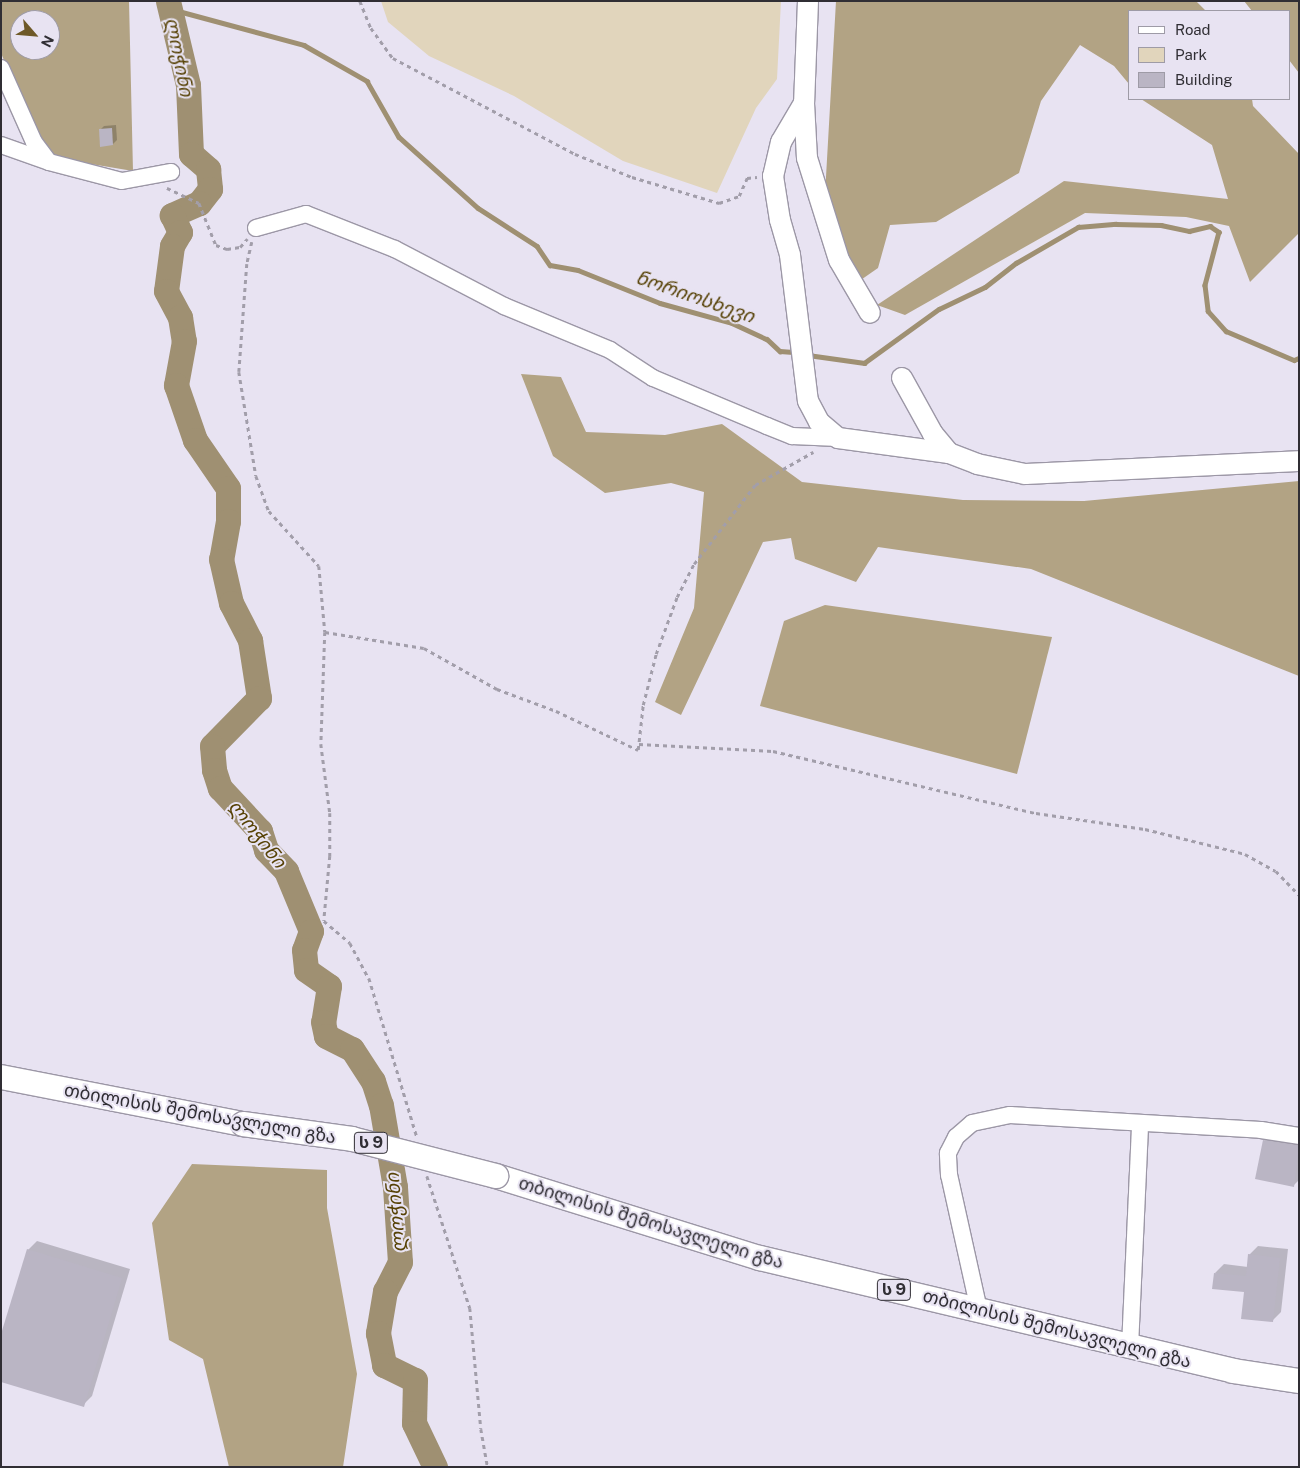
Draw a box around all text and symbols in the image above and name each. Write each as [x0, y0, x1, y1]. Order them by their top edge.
north arrow [10, 10, 60, 60]
legend [1128, 10, 1290, 100]
water label: ლოჭინი [160, 16, 198, 98]
text: Road [1175, 21, 1211, 38]
text: N [38, 33, 57, 50]
text: Park [1175, 46, 1207, 63]
text: Building [1175, 71, 1233, 88]
water label: ნორიოსხევი [633, 266, 757, 328]
water label: ლოჭინი [223, 795, 291, 873]
street label: თბილისის შემოსავლელი გზა [62, 1079, 338, 1149]
road number: ს 9 [354, 1130, 388, 1156]
water label: ლოჭინი [381, 1172, 411, 1254]
street label: თბილისის შემოსავლელი გზა [516, 1172, 786, 1274]
road number: ს 9 [876, 1276, 912, 1304]
street label: თბილისის შემოსავლელი გზა [921, 1285, 1193, 1373]

